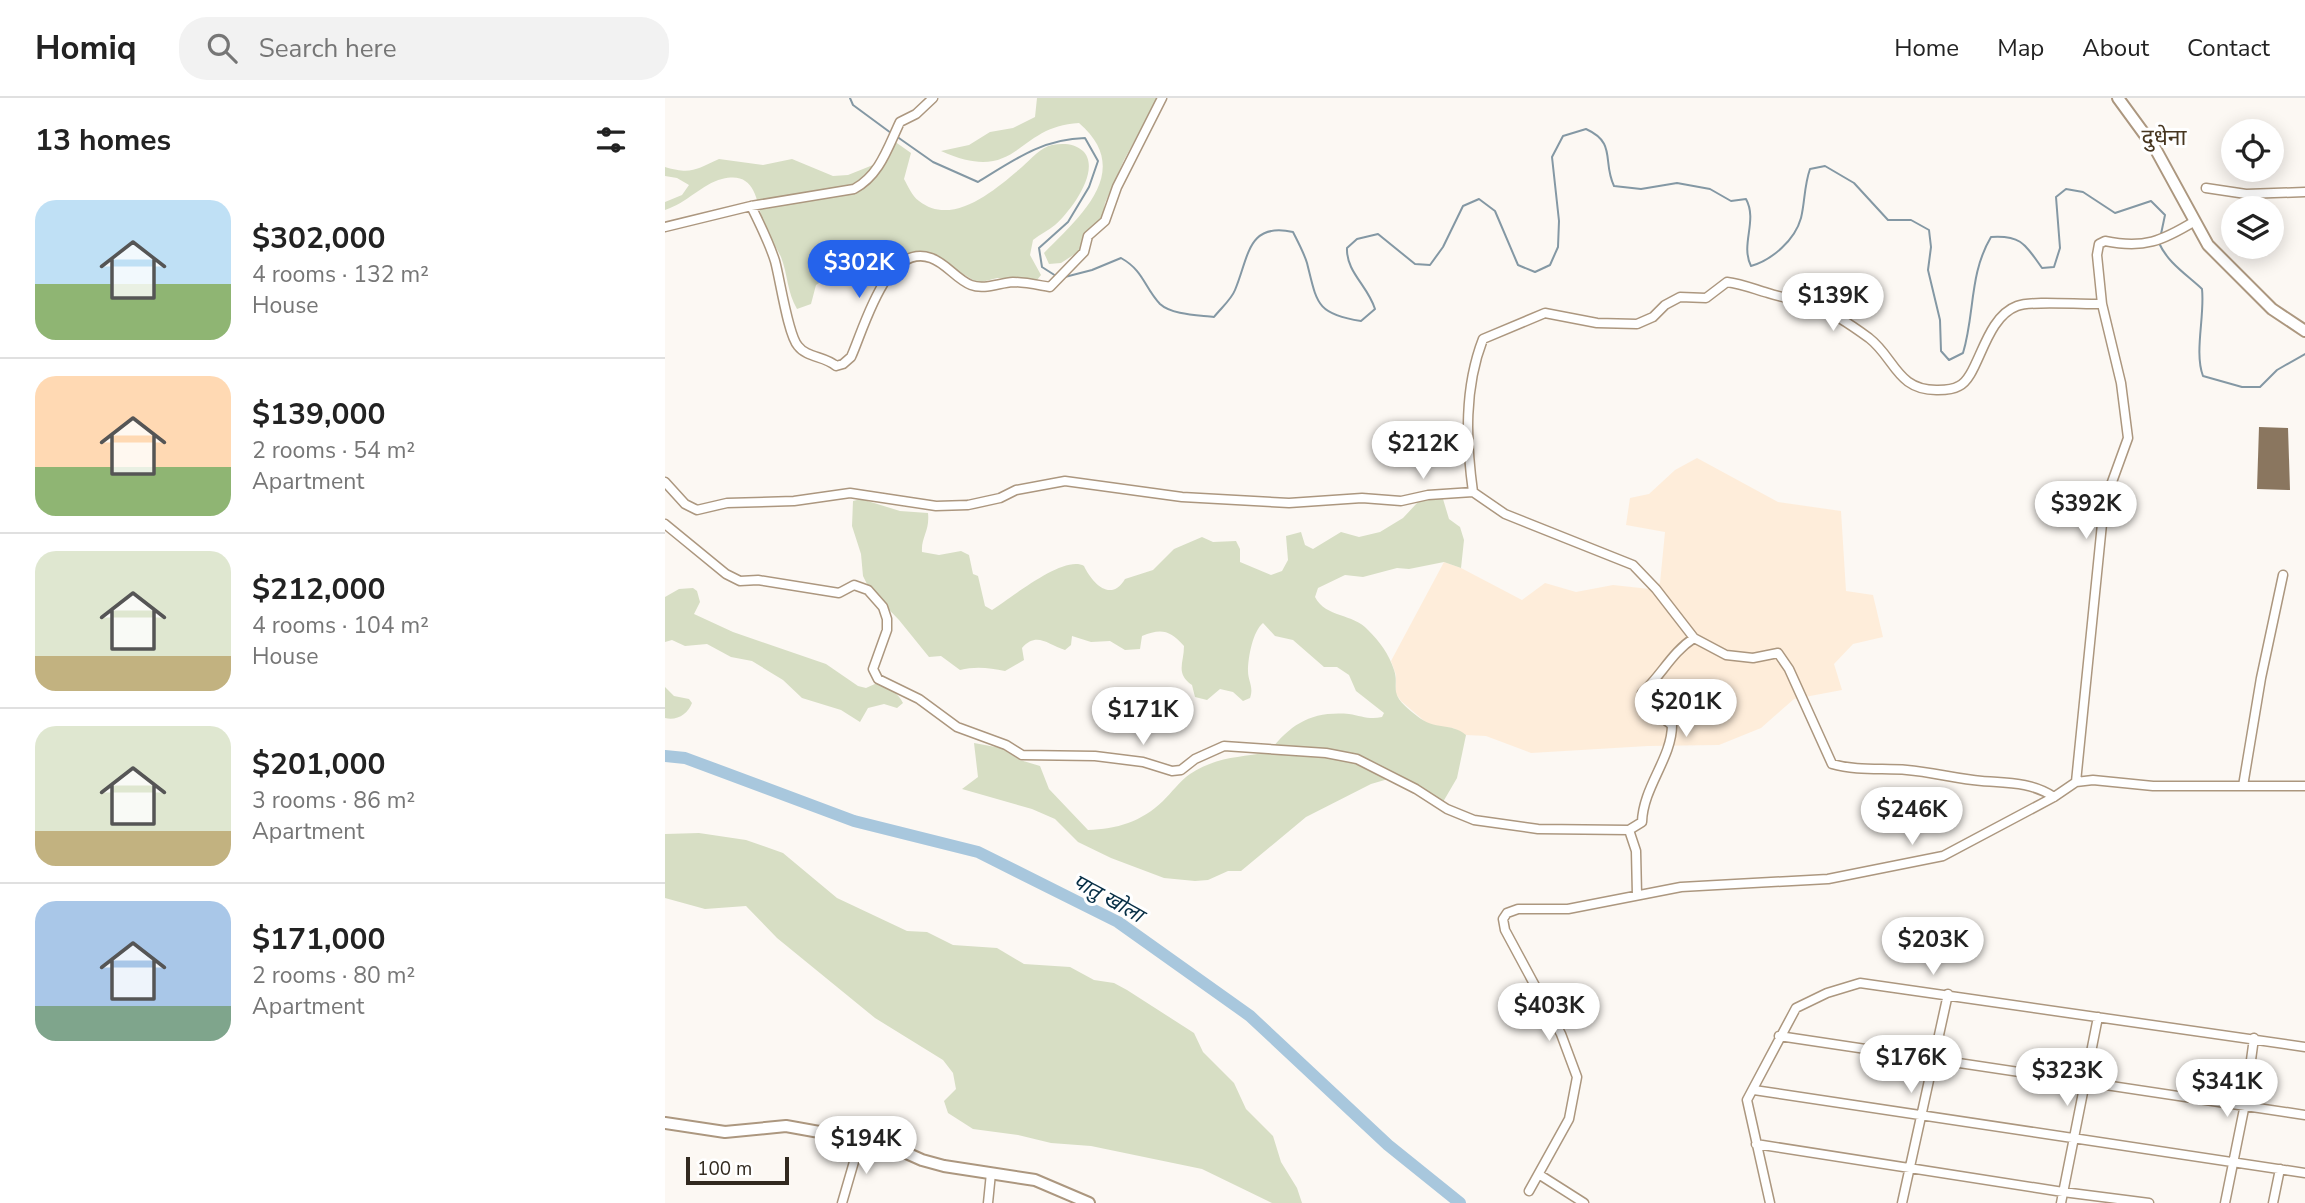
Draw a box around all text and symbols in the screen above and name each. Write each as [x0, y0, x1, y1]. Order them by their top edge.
search box [179, 17, 669, 80]
text: Homiq [35, 26, 137, 71]
icon: search [203, 29, 241, 67]
text: Search here [259, 31, 397, 66]
text: Home [1894, 32, 1959, 64]
text: Map [1997, 32, 2044, 64]
text: About [2082, 32, 2149, 64]
text: Contact [2187, 32, 2270, 64]
map controls [2221, 119, 2284, 259]
button: locate [2221, 119, 2284, 182]
text: 13 homes [35, 120, 171, 161]
icon: filters [592, 121, 630, 159]
district label: दुधेना [2141, 122, 2188, 153]
button: layers [2221, 196, 2284, 259]
text: $302,000 [252, 218, 385, 259]
icon: home [91, 228, 175, 312]
pin: $302K [810, 240, 908, 300]
text: $302K [824, 247, 894, 278]
text: 4 rooms · 132 m² [252, 259, 429, 290]
pin: $139K [1784, 274, 1882, 333]
text: $139K [1798, 280, 1868, 311]
text: House [252, 290, 319, 321]
text: $139,000 [252, 394, 385, 435]
icon: home [91, 404, 175, 488]
pin: $212K [1374, 422, 1472, 481]
text: $212K [1388, 428, 1458, 459]
text: 2 rooms · 54 m² [252, 435, 415, 466]
text: Apartment [252, 466, 364, 497]
pin: $392K [2037, 482, 2135, 541]
text: $392K [2051, 488, 2121, 519]
text: $212,000 [252, 569, 385, 610]
icon: home [91, 579, 175, 663]
text: 4 rooms · 104 m² [252, 610, 429, 641]
text: House [252, 641, 319, 672]
pin: $201K [1637, 680, 1735, 739]
text: $201K [1651, 686, 1721, 717]
pin: $171K [1094, 688, 1192, 747]
text: $171K [1108, 694, 1178, 725]
text: $201,000 [252, 744, 385, 785]
icon: home [91, 754, 175, 838]
text: 3 rooms · 86 m² [252, 785, 415, 816]
pin: $246K [1863, 788, 1961, 847]
text: $246K [1877, 794, 1947, 825]
text: Apartment [252, 816, 364, 847]
water label: पातु खोला [1068, 867, 1152, 931]
pin: $203K [1884, 918, 1982, 977]
text: $171,000 [252, 919, 385, 960]
text: $203K [1898, 924, 1968, 955]
icon: home [91, 929, 175, 1013]
text: 2 rooms · 80 m² [252, 960, 415, 991]
pin: $403K [1500, 984, 1598, 1043]
text: $403K [1514, 990, 1584, 1021]
text: Apartment [252, 991, 364, 1022]
pin: $176K [1862, 1035, 1960, 1095]
text: $176K [1876, 1042, 1946, 1073]
pin: $323K [2018, 1048, 2116, 1108]
text: $323K [2032, 1055, 2102, 1086]
pin: $341K [2178, 1060, 2276, 1119]
text: $341K [2192, 1066, 2262, 1097]
pin: $194K [817, 1116, 915, 1176]
text: $194K [831, 1123, 901, 1154]
scale bar [686, 1154, 789, 1186]
text: 100 m [697, 1156, 752, 1182]

